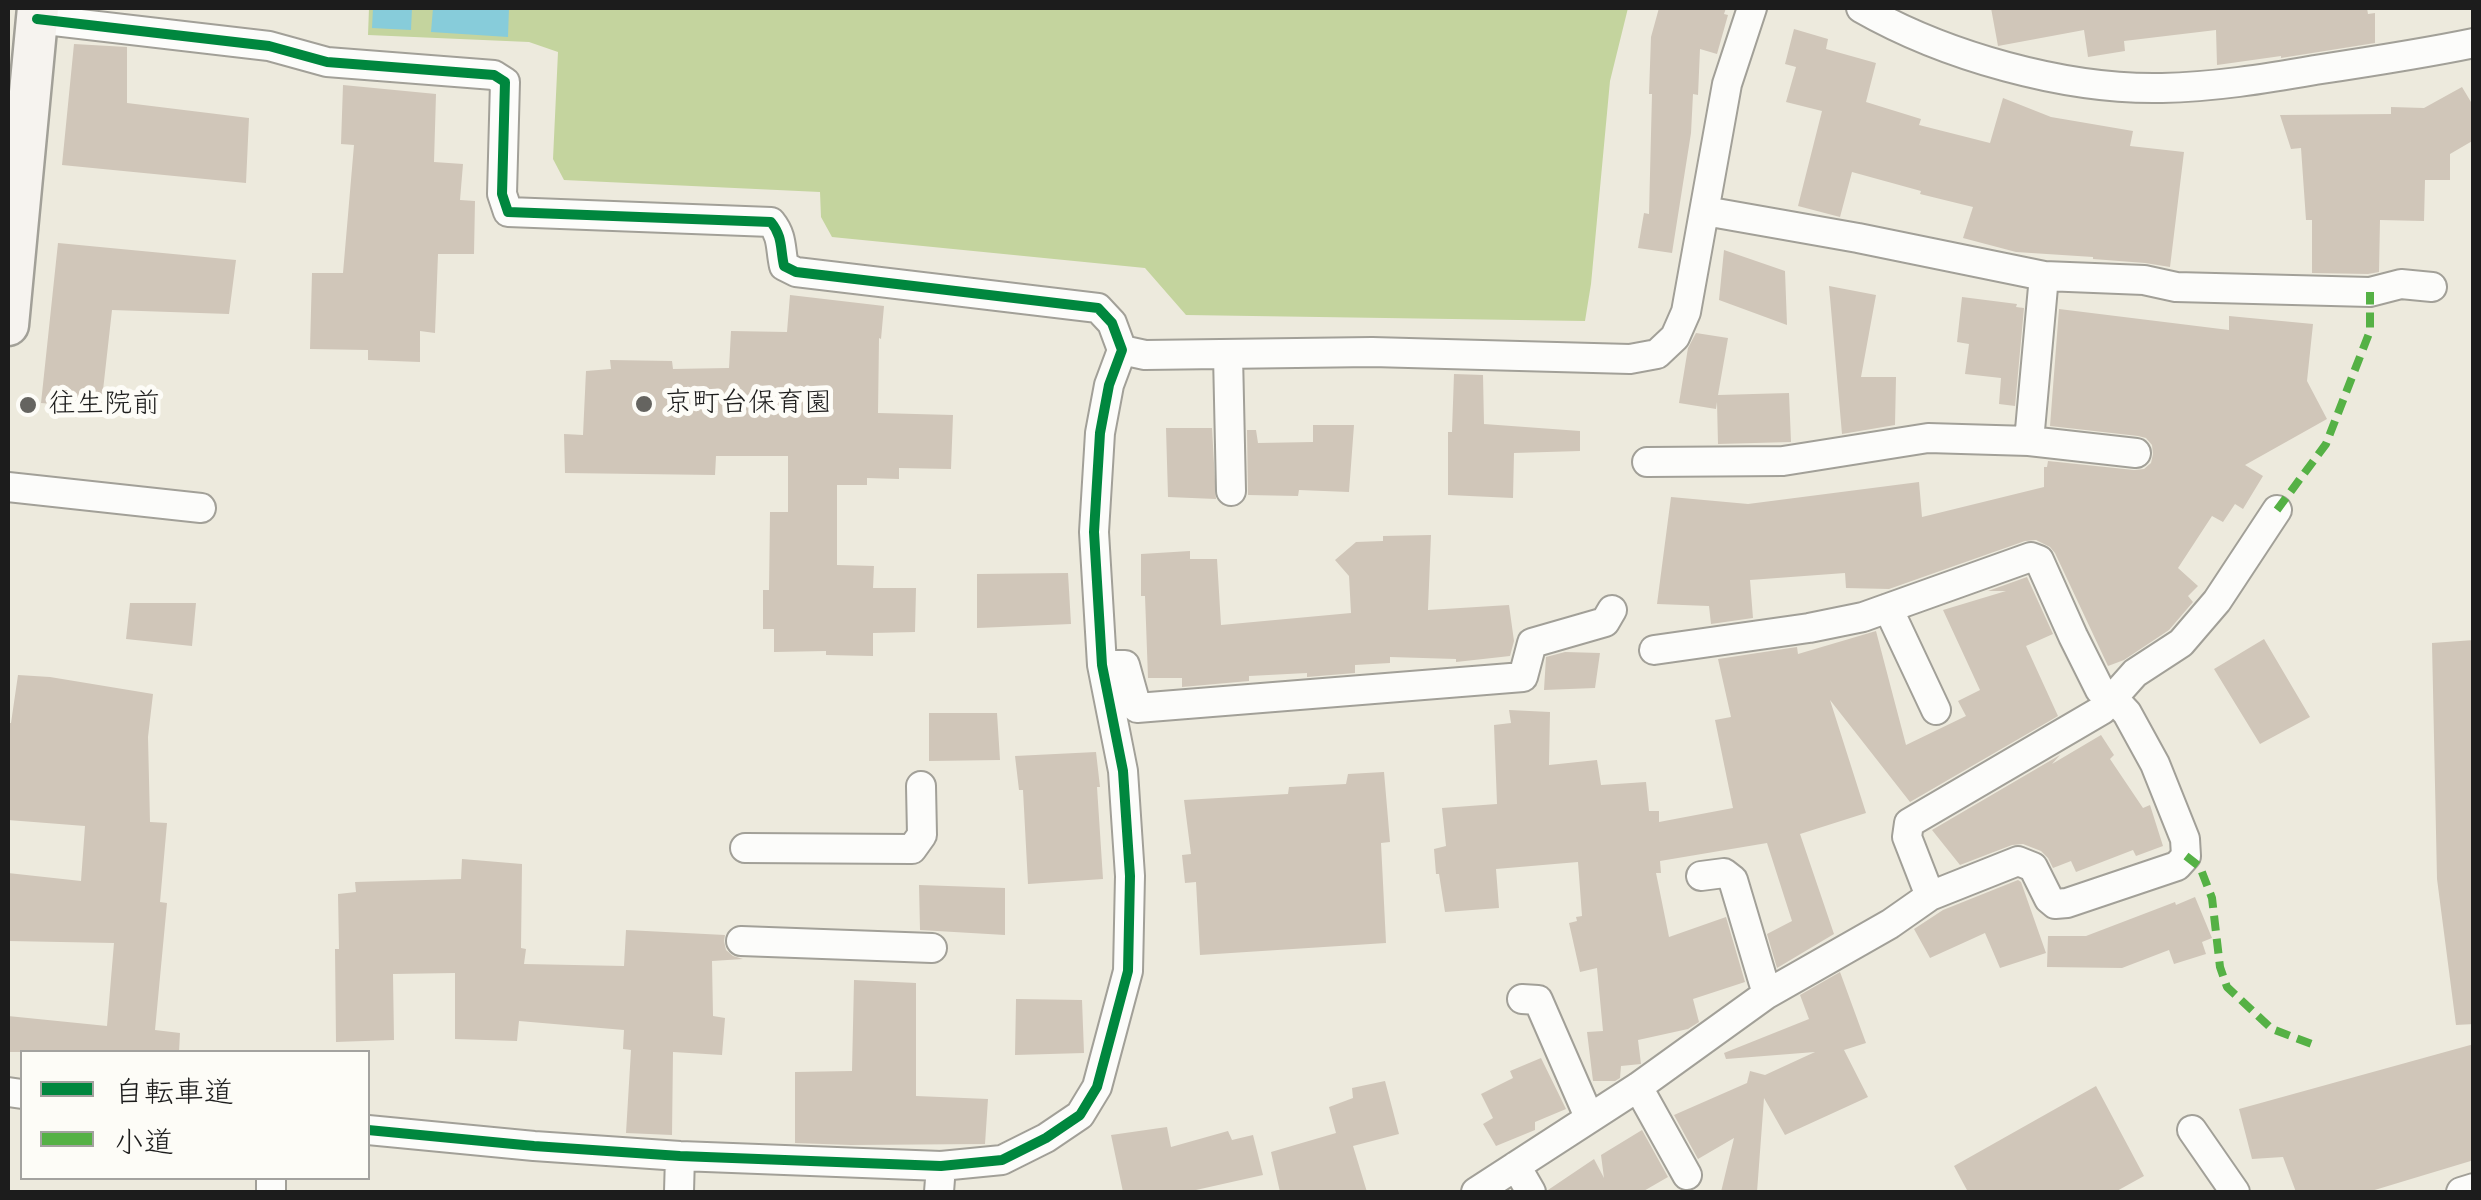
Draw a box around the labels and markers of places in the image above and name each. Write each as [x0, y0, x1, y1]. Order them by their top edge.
place label: 京町台保育園 [664, 387, 832, 421]
place label: 往生院前 [48, 388, 160, 422]
marker: 京町台保育園 [633, 393, 655, 415]
marker: 往生院前 [17, 394, 39, 416]

